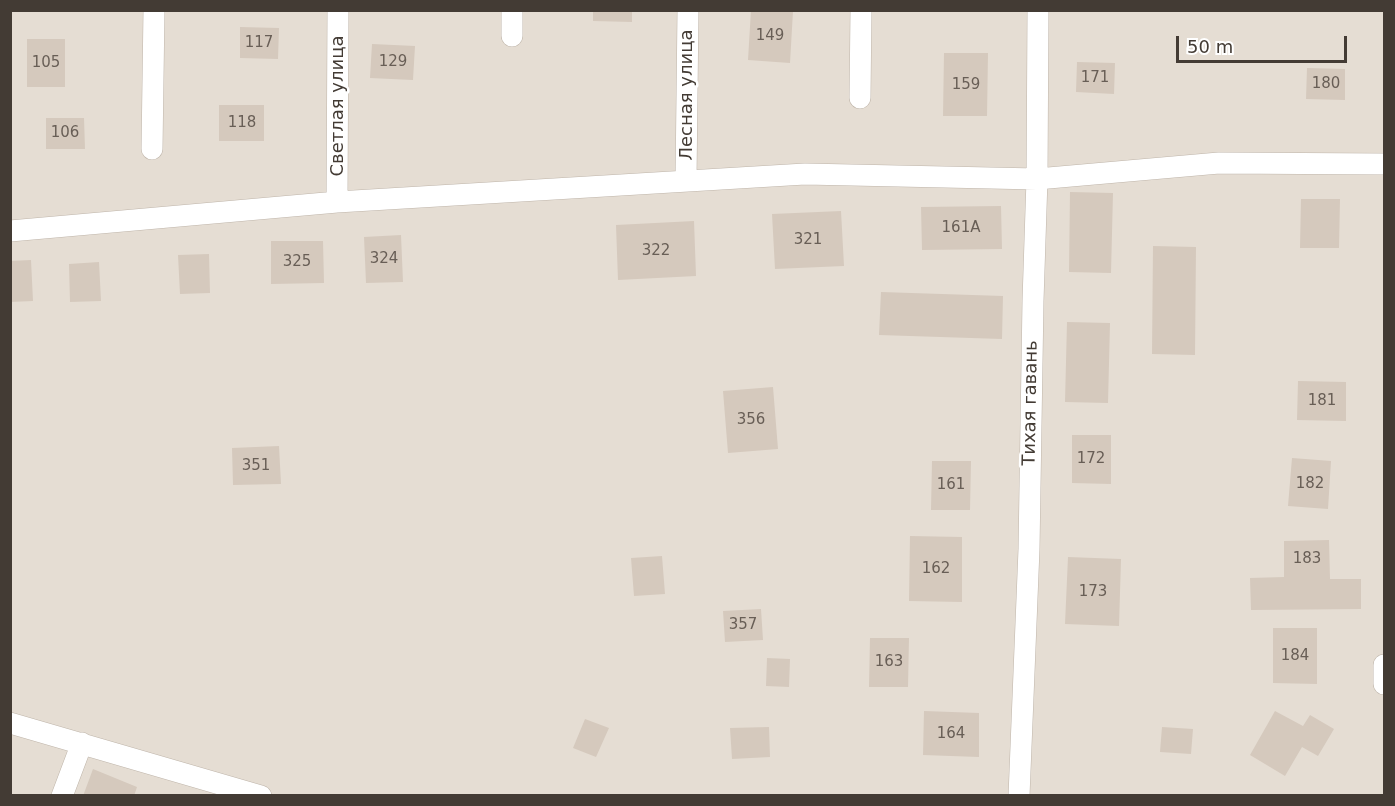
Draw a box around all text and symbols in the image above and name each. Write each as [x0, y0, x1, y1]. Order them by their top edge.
scale bar [1179, 24, 1350, 62]
house number: 149 [756, 27, 784, 45]
street label: Лесная улица [676, 30, 698, 160]
house number: 117 [245, 34, 273, 52]
street label: Светлая улица [327, 36, 349, 176]
text: 50 m [1187, 36, 1233, 57]
house number: 129 [379, 53, 407, 71]
house number: 105 [32, 54, 60, 72]
house number: 171 [1081, 69, 1109, 87]
house number: 180 [1312, 75, 1340, 93]
house number: 159 [952, 76, 980, 94]
house number: 118 [228, 114, 256, 132]
house number: 106 [51, 124, 79, 142]
house number: 161А [942, 219, 980, 237]
house number: 321 [794, 231, 822, 249]
house number: 322 [642, 242, 670, 260]
house number: 324 [370, 250, 398, 268]
house number: 325 [283, 253, 311, 271]
street label: Тихая гавань [1019, 340, 1043, 466]
house number: 181 [1308, 392, 1336, 410]
house number: 356 [737, 411, 765, 429]
house number: 172 [1077, 450, 1105, 468]
house number: 351 [242, 457, 270, 475]
house number: 182 [1296, 475, 1324, 493]
house number: 161 [937, 476, 965, 494]
house number: 183 [1293, 550, 1321, 568]
house number: 162 [922, 560, 950, 578]
house number: 173 [1079, 583, 1107, 601]
house number: 357 [729, 616, 757, 634]
house number: 184 [1281, 647, 1309, 665]
house number: 163 [875, 653, 903, 671]
house number: 164 [937, 725, 965, 743]

